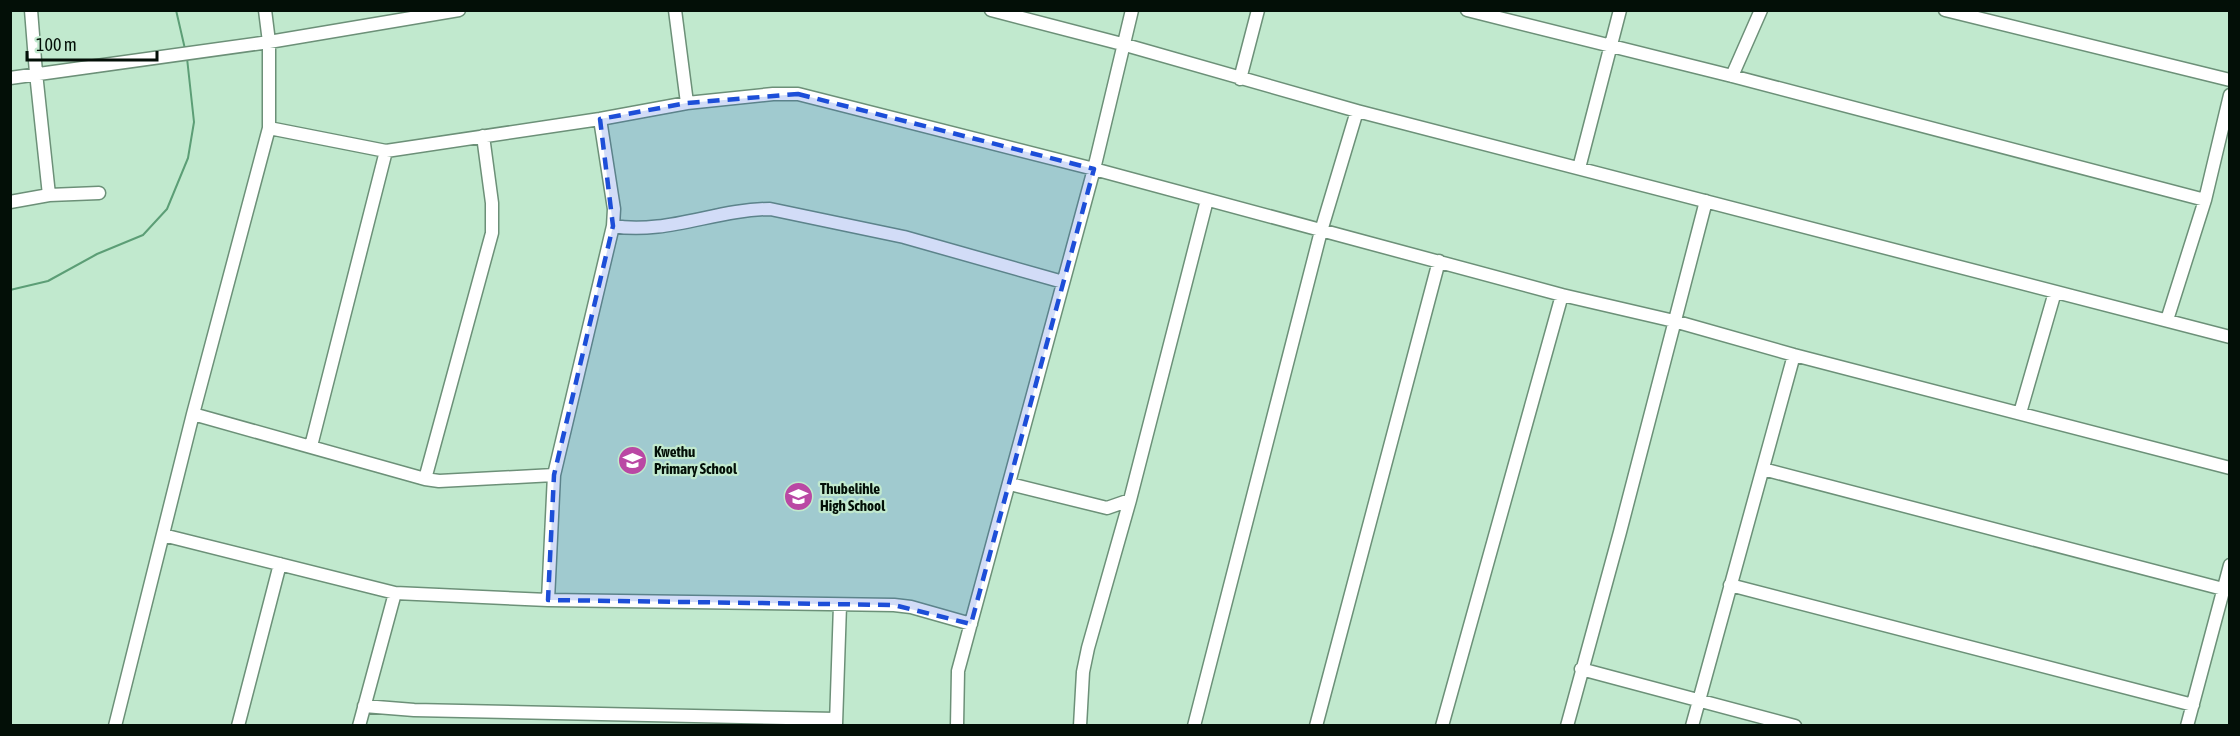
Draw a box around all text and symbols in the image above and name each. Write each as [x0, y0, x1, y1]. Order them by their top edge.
scale bar [27, 24, 158, 62]
text: 100 m [36, 34, 77, 55]
place label: Kwethu Primary School [654, 443, 738, 477]
school or university icon: Kwethu Primary School [617, 444, 649, 476]
place label: Thubelihle High School [820, 480, 886, 514]
school or university icon: Thubelihle High School [783, 481, 815, 513]

